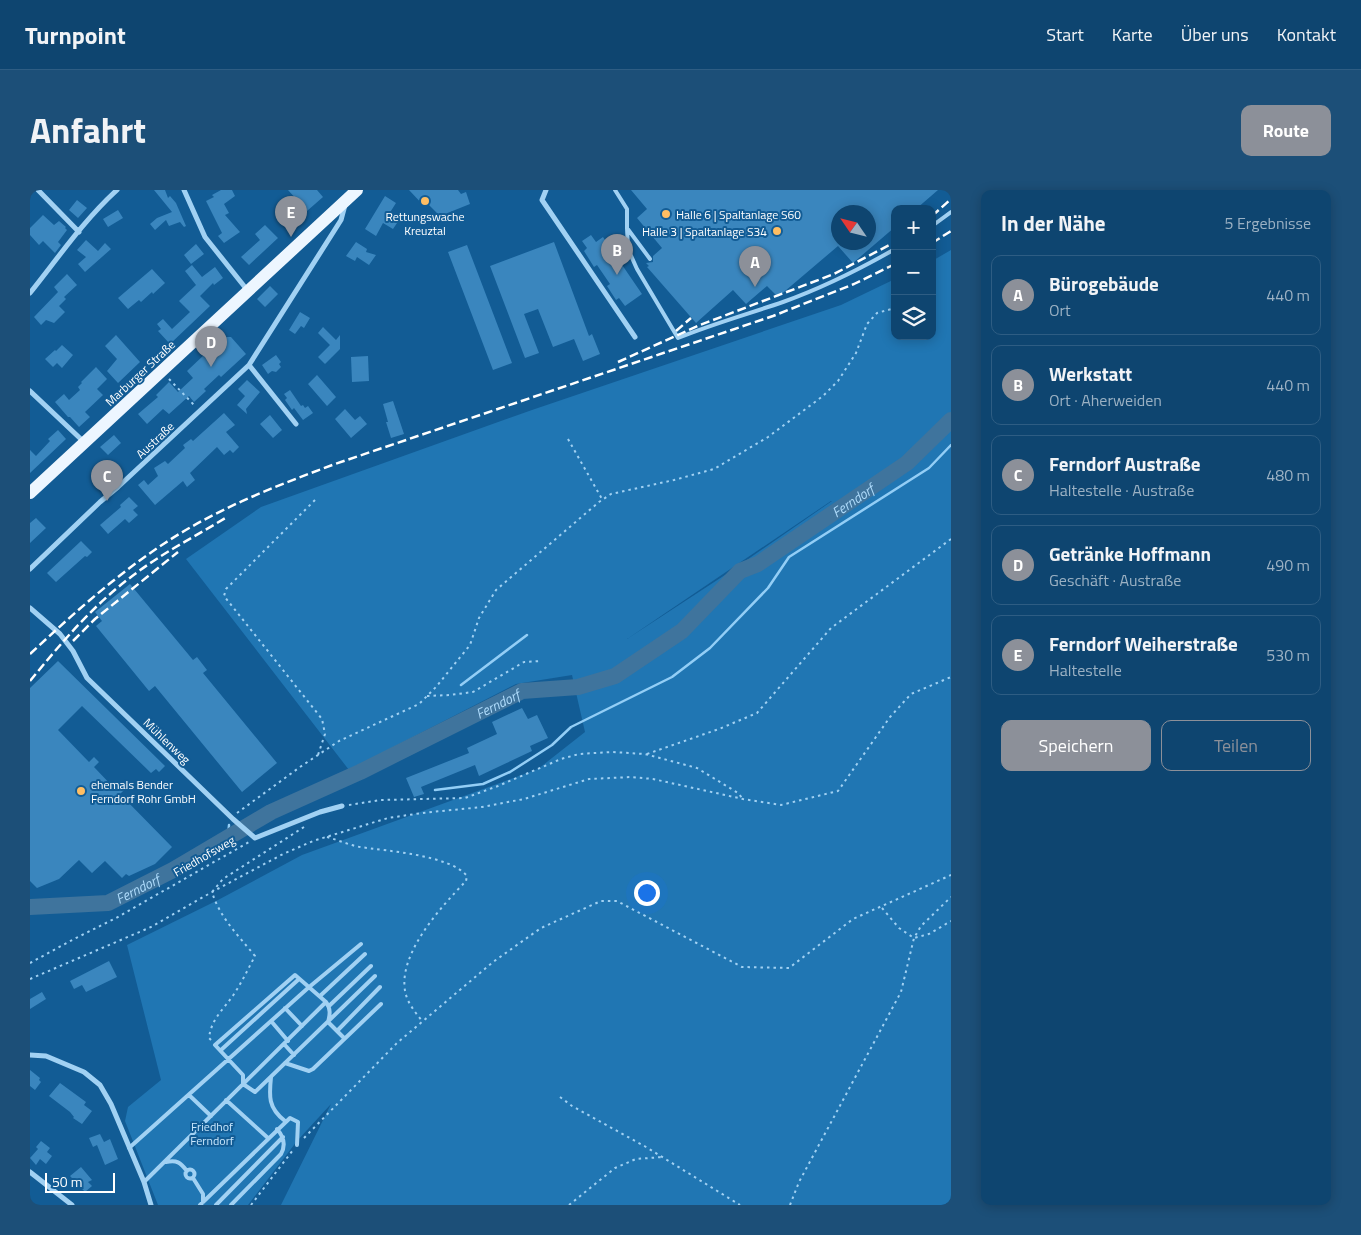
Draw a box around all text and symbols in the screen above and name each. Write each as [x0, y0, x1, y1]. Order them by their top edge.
text: Turnpoint [25, 17, 126, 53]
text: Start [1046, 21, 1084, 48]
text: Karte [1112, 21, 1153, 48]
text: Über uns [1181, 21, 1249, 48]
text: Kontakt [1277, 21, 1336, 48]
text: Anfahrt [30, 103, 146, 157]
button: Route [1241, 105, 1331, 156]
marker: Rettungswache Kreuztal [419, 195, 431, 207]
pin: E [275, 196, 307, 237]
place label: Halle 6 | Spaltanlage S60 [676, 205, 801, 224]
north arrow [831, 205, 876, 250]
map controls [891, 205, 936, 340]
button: + [891, 205, 936, 250]
place label: Rettungswache Kreuztal [385, 207, 465, 240]
text: In der Nähe [1001, 207, 1106, 239]
marker: Halle 6 | Spaltanlage S60 [660, 208, 672, 220]
text: 5 Ergebnisse [1224, 211, 1311, 235]
place label: Halle 3 | Spaltanlage S34 [642, 222, 767, 241]
marker: Halle 3 | Spaltanlage S34 [771, 225, 783, 237]
pin: B [601, 234, 633, 275]
pin: A [739, 246, 771, 287]
button: − [891, 250, 936, 295]
text: Bürogebäude [1049, 269, 1159, 298]
text: A [1013, 283, 1023, 307]
text: 440 m [1266, 283, 1310, 307]
button: layers [891, 295, 936, 340]
text: Ort [1049, 298, 1071, 322]
pin: D [195, 326, 227, 367]
street label: Marburger Straße [101, 335, 179, 411]
text: Werkstatt [1049, 359, 1132, 388]
text: B [1013, 373, 1023, 397]
text: 440 m [1266, 373, 1310, 397]
text: Ort · Aherweiden [1049, 388, 1162, 412]
street label: Austraße [132, 417, 178, 463]
text: Ferndorf Austraße [1049, 449, 1201, 478]
pin: C [91, 460, 123, 501]
text: C [1014, 463, 1022, 487]
text: 480 m [1266, 463, 1310, 487]
water label: Ferndorf [827, 476, 880, 522]
text: Haltestelle · Austraße [1049, 478, 1194, 502]
text: Getränke Hoffmann [1049, 539, 1211, 568]
text: D [1013, 553, 1023, 577]
text: 490 m [1266, 553, 1310, 577]
text: Geschäft · Austraße [1049, 568, 1181, 592]
text: Ferndorf Weiherstraße [1049, 629, 1238, 658]
text: E [1014, 643, 1022, 667]
text: 530 m [1266, 643, 1310, 667]
text: Haltestelle [1049, 658, 1122, 682]
water label: Ferndorf [472, 682, 526, 723]
street label: Mühlenweg [139, 714, 195, 768]
button: Speichern [1001, 720, 1151, 771]
button: Teilen [1161, 720, 1311, 771]
place label: ehemals Bender Ferndorf Rohr GmbH [91, 775, 196, 808]
marker: ehemals Bender Ferndorf Rohr GmbH [75, 785, 87, 797]
street label: Friedhofsweg [169, 831, 239, 881]
water label: Ferndorf [112, 867, 166, 908]
your location [634, 880, 660, 906]
park label: Friedhof Ferndorf [190, 1117, 234, 1150]
scale bar [45, 1170, 115, 1193]
text: 50 m [52, 1171, 82, 1192]

